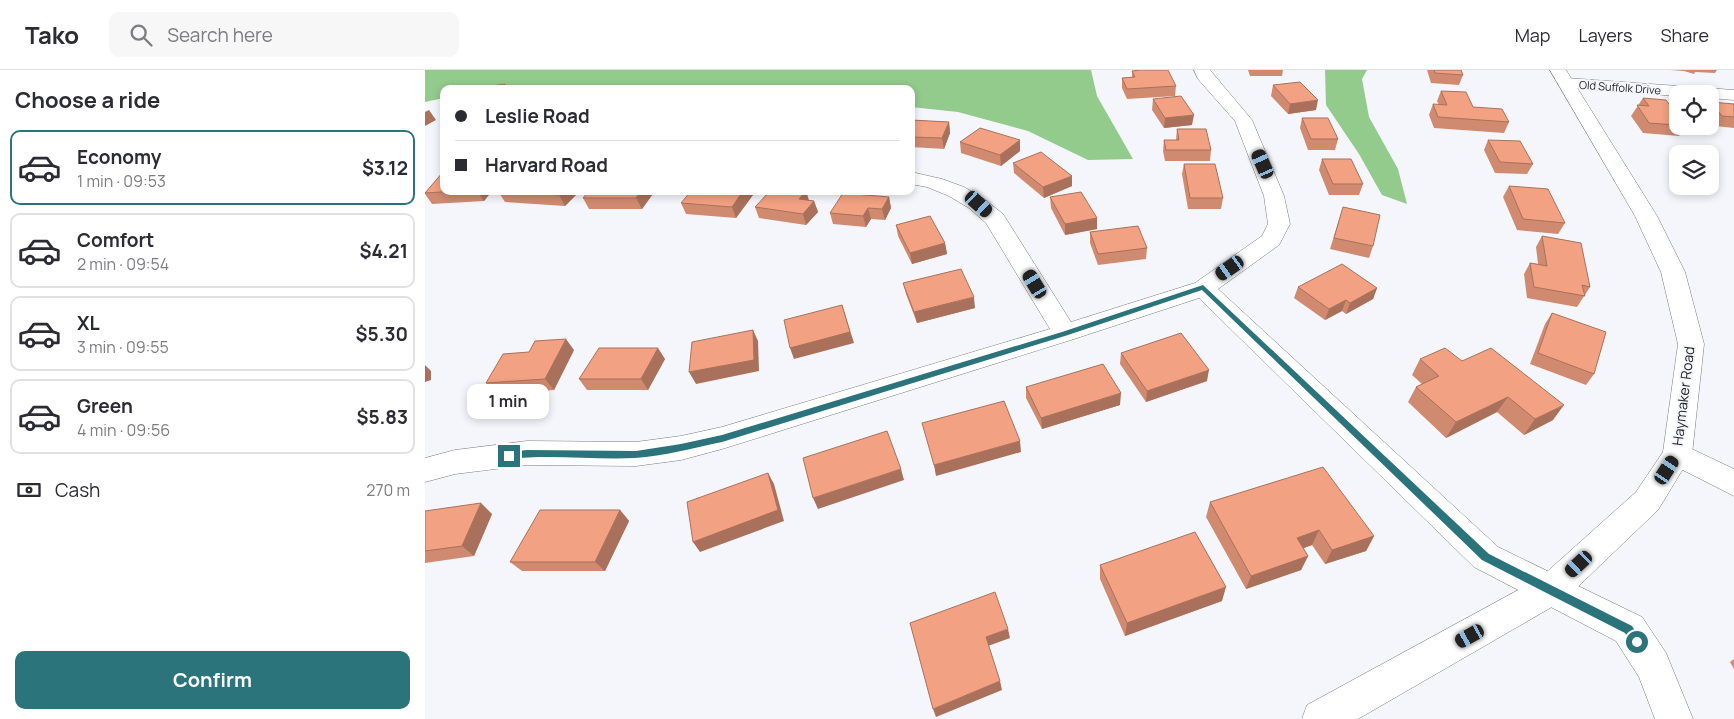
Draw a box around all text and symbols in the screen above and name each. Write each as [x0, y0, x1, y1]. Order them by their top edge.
search box [109, 12, 459, 57]
text: Tako [25, 18, 79, 51]
icon: search [127, 21, 155, 49]
text: Search here [167, 22, 273, 48]
text: Map [1515, 23, 1550, 47]
text: Layers [1578, 23, 1632, 47]
text: Share [1660, 23, 1709, 47]
street label: Old Suffolk Drive [1579, 77, 1662, 97]
text: Choose a ride [15, 85, 160, 115]
map controls [1669, 85, 1719, 195]
button: locate [1669, 85, 1719, 135]
text: Leslie Road [485, 103, 590, 129]
text: Economy [77, 144, 161, 170]
icon: car [17, 145, 62, 190]
button: layers [1669, 145, 1719, 195]
car [1250, 147, 1275, 181]
text: Harvard Road [485, 152, 608, 178]
text: $3.12 [362, 155, 408, 181]
text: 1 min · 09:53 [77, 170, 166, 192]
car [962, 188, 995, 220]
text: Comfort [77, 227, 154, 253]
icon: car [17, 228, 62, 273]
text: $4.21 [359, 238, 408, 264]
text: 2 min · 09:54 [77, 253, 169, 275]
car [1213, 253, 1246, 283]
car [1020, 267, 1049, 301]
text: XL [77, 310, 100, 336]
icon: car [17, 311, 62, 356]
text: $5.30 [356, 321, 408, 347]
text: 3 min · 09:55 [77, 336, 169, 358]
street label: Haymaker Road [1667, 345, 1699, 447]
callout: 1 min [468, 384, 550, 418]
text: 1 min [488, 390, 528, 412]
text: Green [77, 393, 133, 419]
icon: car [17, 394, 62, 439]
text: $5.83 [356, 404, 408, 430]
text: 4 min · 09:56 [77, 419, 170, 441]
route end [498, 445, 520, 467]
car [1652, 453, 1681, 487]
icon: cash [15, 476, 43, 504]
text: Cash [55, 477, 100, 503]
text: 270 m [366, 479, 410, 501]
car [1562, 548, 1595, 580]
car [1453, 622, 1486, 650]
route start [1626, 631, 1648, 653]
button: Confirm [15, 651, 410, 709]

